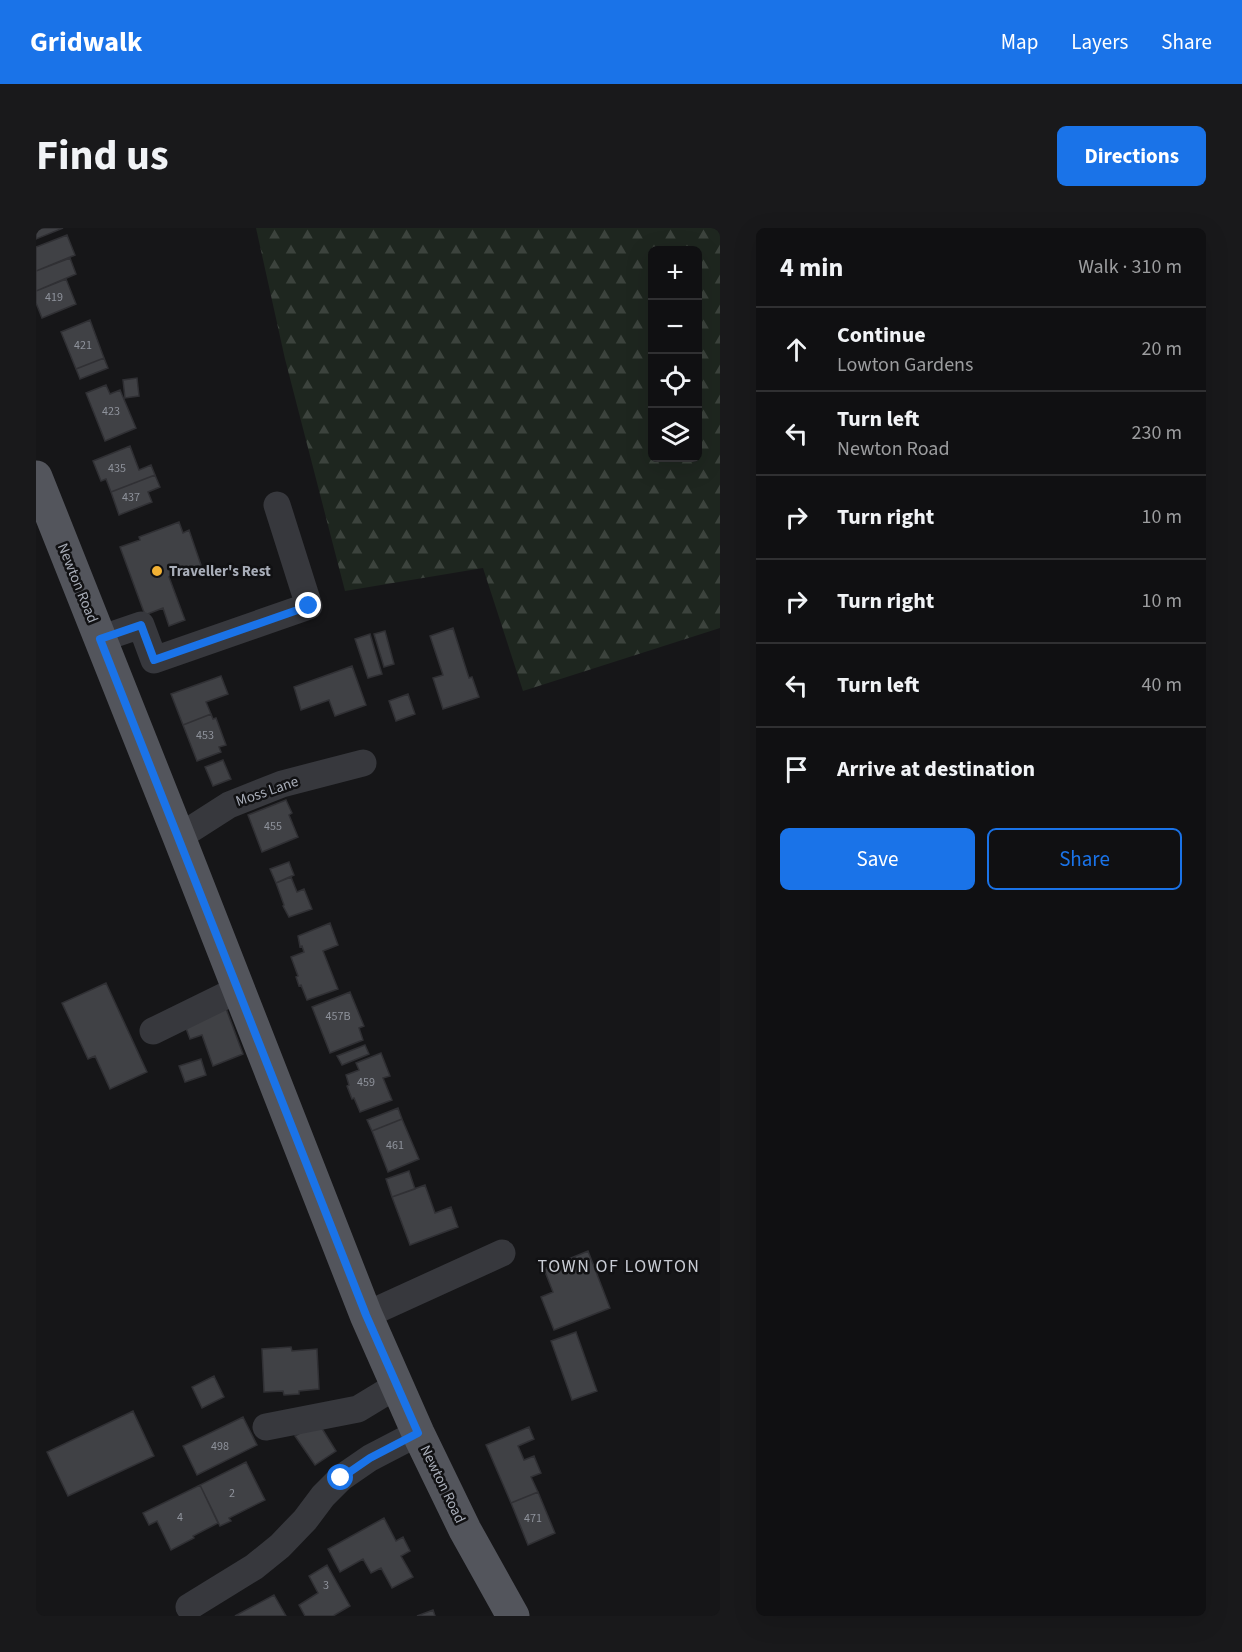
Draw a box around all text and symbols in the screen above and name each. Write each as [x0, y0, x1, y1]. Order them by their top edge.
text: Gridwalk [30, 22, 142, 62]
text: Map [1001, 27, 1038, 57]
text: Layers [1071, 27, 1128, 57]
text: Share [1161, 27, 1212, 57]
text: Find us [36, 126, 169, 186]
button: Directions [1057, 126, 1206, 186]
map controls [648, 246, 702, 462]
button: + [648, 246, 702, 300]
text: 4 min [780, 249, 843, 286]
text: Walk · 310 m [1078, 253, 1182, 281]
house number: 419 [45, 289, 63, 306]
button: − [648, 300, 702, 354]
text: Continue [837, 319, 926, 351]
icon: ahead [780, 333, 813, 366]
text: 20 m [1142, 335, 1182, 363]
house number: 421 [74, 337, 92, 354]
text: Lowton Gardens [837, 351, 973, 379]
button: locate [648, 354, 702, 408]
house number: 423 [102, 403, 120, 420]
text: Turn left [837, 403, 919, 435]
button: layers [648, 408, 702, 462]
icon: left [780, 417, 813, 450]
text: 230 m [1132, 419, 1182, 447]
text: Newton Road [837, 435, 950, 463]
house number: 435 [108, 460, 126, 477]
house number: 437 [122, 489, 140, 506]
icon: right [780, 501, 813, 534]
text: Turn right [837, 501, 934, 533]
text: 10 m [1142, 503, 1182, 531]
street label: Newton Road [52, 540, 103, 626]
place label: Traveller's Rest [169, 561, 271, 582]
marker: Traveller's Rest [150, 564, 164, 578]
icon: right [780, 585, 813, 618]
text: Turn right [837, 585, 934, 617]
text: 10 m [1142, 587, 1182, 615]
route end [295, 592, 321, 618]
icon: left [780, 669, 813, 702]
text: Turn left [837, 669, 919, 701]
text: 40 m [1142, 671, 1182, 699]
house number: 453 [196, 727, 214, 744]
icon: arrive [780, 753, 813, 786]
text: Arrive at destination [837, 753, 1035, 785]
street label: Moss Lane [233, 771, 301, 812]
house number: 455 [264, 818, 282, 835]
button: Save [780, 828, 975, 890]
button: Share [987, 828, 1182, 890]
house number: 457B [326, 1008, 350, 1025]
house number: 459 [357, 1074, 375, 1091]
house number: 461 [386, 1137, 404, 1154]
district label: TOWN OF LOWTON [538, 1254, 700, 1279]
house number: 498 [211, 1438, 229, 1455]
street label: Newton Road [415, 1442, 470, 1527]
route start [327, 1464, 353, 1490]
house number: 2 [229, 1485, 235, 1502]
house number: 4 [177, 1509, 183, 1526]
house number: 471 [524, 1510, 542, 1527]
house number: 3 [323, 1577, 329, 1594]

